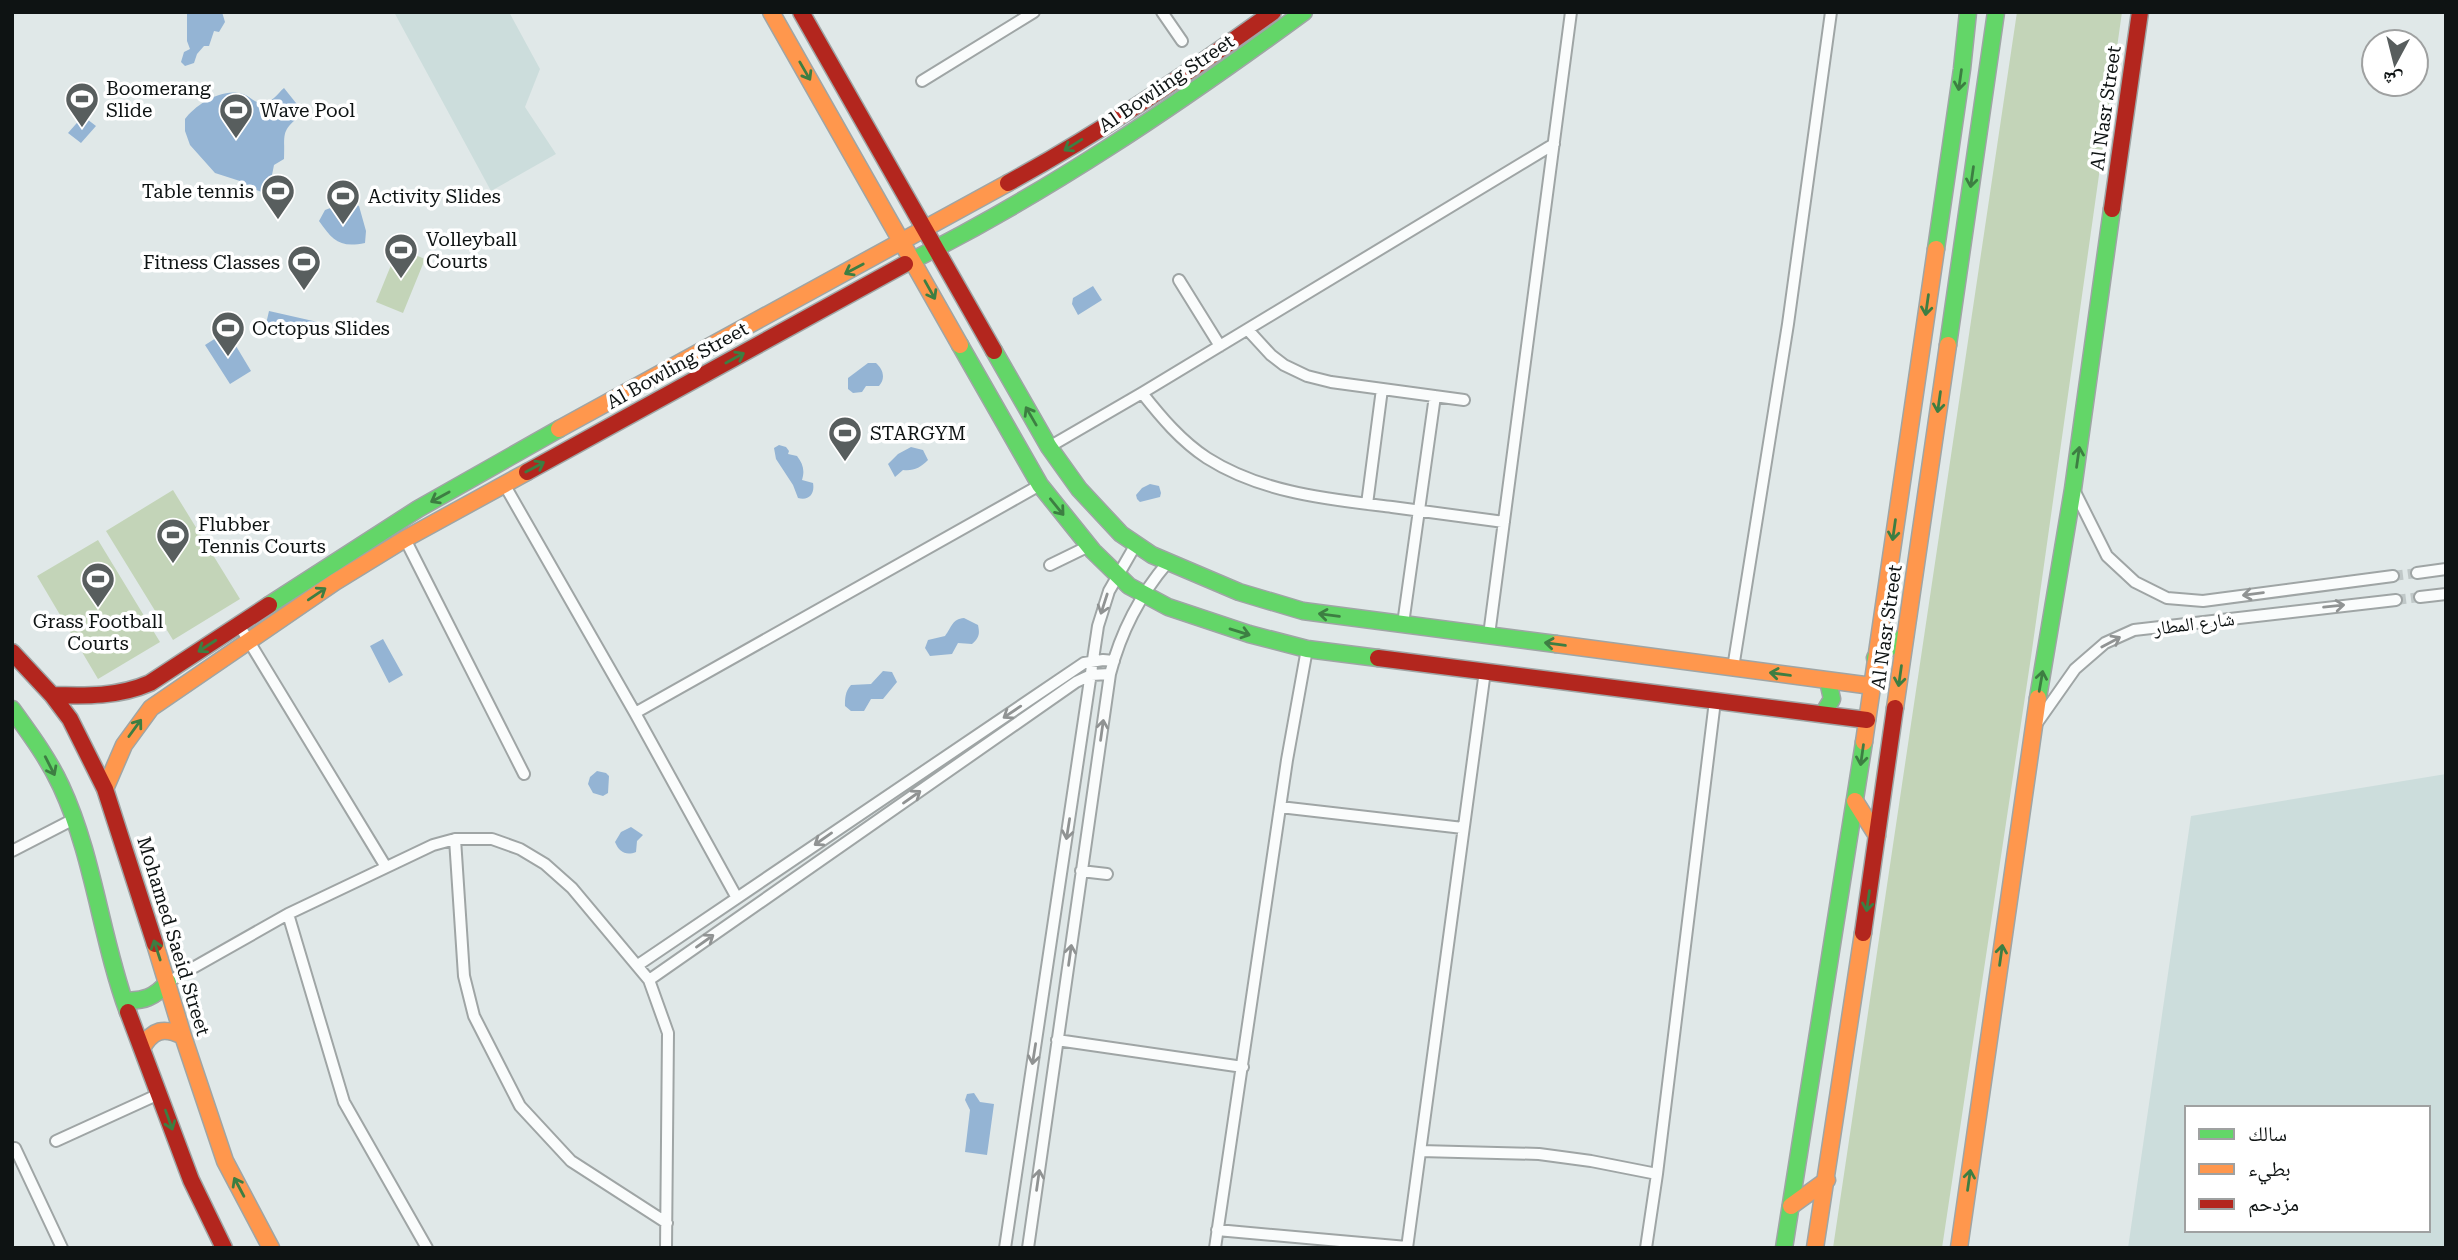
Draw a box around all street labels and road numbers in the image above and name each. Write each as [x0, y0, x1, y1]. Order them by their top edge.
street label: Al Bowling Street [1094, 30, 1238, 137]
street label: Al Nasr Street [2085, 44, 2126, 172]
street label: Al Bowling Street [602, 317, 752, 414]
street label: Al Nasr Street [1866, 563, 1907, 691]
street label: شارع المطار [2151, 607, 2236, 640]
street label: Mohamed Saeid Street [132, 834, 215, 1038]

